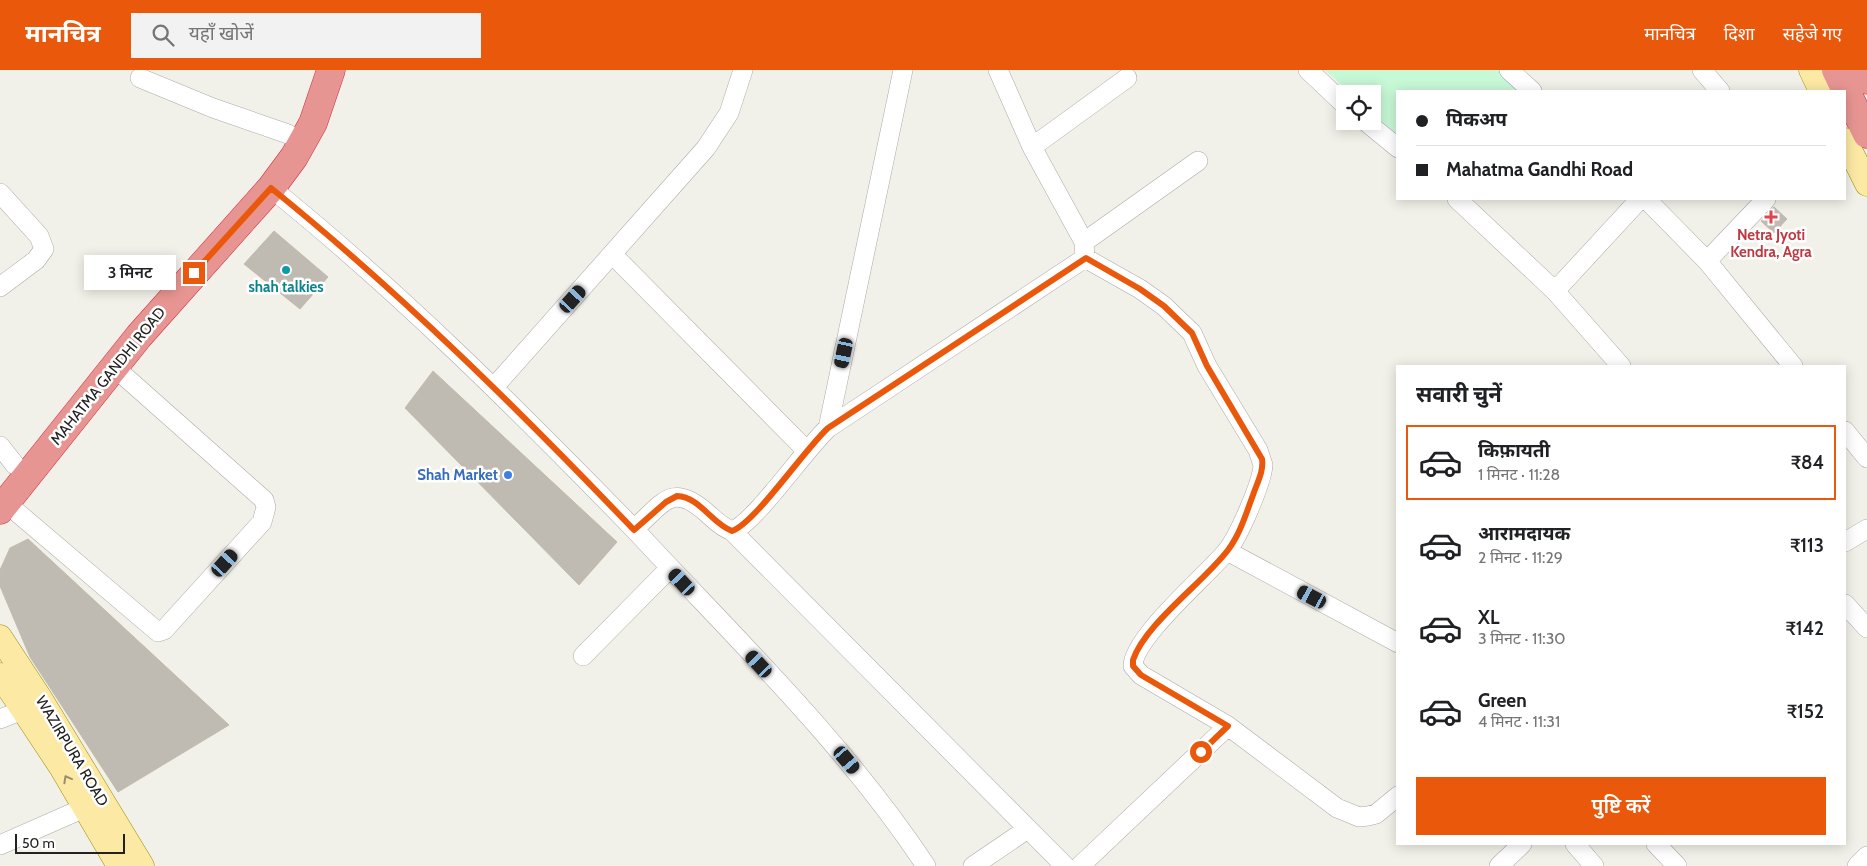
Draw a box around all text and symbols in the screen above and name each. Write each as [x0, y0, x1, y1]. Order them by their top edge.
search box [131, 13, 481, 58]
text: मानचित्र [25, 19, 101, 48]
icon: search [149, 21, 177, 49]
text: यहाँ खोजें [189, 22, 254, 45]
text: मानचित्र [1644, 23, 1696, 45]
text: दिशा [1724, 23, 1755, 45]
text: सहेजे गए [1783, 23, 1842, 45]
map controls [1336, 85, 1381, 130]
button: locate [1336, 85, 1381, 130]
text: पिकअप [1446, 108, 1507, 131]
text: Mahatma Gandhi Road [1446, 158, 1633, 181]
marker: Netra Jyoti Kendra, Agra [1764, 210, 1778, 224]
place label: Netra Jyoti Kendra, Agra [1730, 226, 1812, 261]
callout: 3 मिनट [84, 256, 176, 290]
route end [183, 262, 205, 284]
text: 3 मिनट [108, 263, 152, 282]
marker: shah talkies [280, 264, 292, 276]
place label: shah talkies [248, 278, 324, 296]
car [557, 283, 588, 315]
street label: MAHATMA GANDHI ROAD [47, 303, 169, 448]
car [833, 337, 854, 369]
text: सवारी चुनें [1416, 381, 1502, 408]
text: किफ़ायती [1478, 439, 1550, 462]
icon: car [1418, 440, 1463, 485]
text: ₹84 [1791, 451, 1824, 474]
text: 1 मिनट · 11:28 [1478, 465, 1560, 484]
place label: Shah Market [417, 466, 498, 484]
marker: Shah Market [502, 469, 514, 481]
text: आरामदायक [1478, 522, 1570, 545]
icon: car [1418, 523, 1463, 568]
text: ₹113 [1790, 534, 1824, 557]
car [209, 547, 240, 579]
text: 2 मिनट · 11:29 [1478, 548, 1563, 567]
car [666, 566, 697, 598]
car [1295, 583, 1328, 611]
icon: car [1418, 606, 1463, 651]
text: XL [1478, 606, 1499, 629]
text: ₹142 [1786, 617, 1824, 640]
text: 3 मिनट · 11:30 [1478, 629, 1566, 648]
car [743, 648, 774, 680]
icon: car [1418, 689, 1463, 734]
text: Green [1478, 689, 1527, 712]
street label: WAZIRPURA ROAD [32, 693, 112, 810]
text: ₹152 [1787, 700, 1824, 723]
text: 4 मिनट · 11:31 [1478, 712, 1560, 731]
route start [1190, 741, 1212, 763]
car [831, 744, 862, 776]
one-way arrow [64, 775, 74, 784]
button: पुष्टि करें [1416, 777, 1826, 835]
scale bar [15, 831, 125, 854]
text: 50 m [22, 834, 55, 852]

